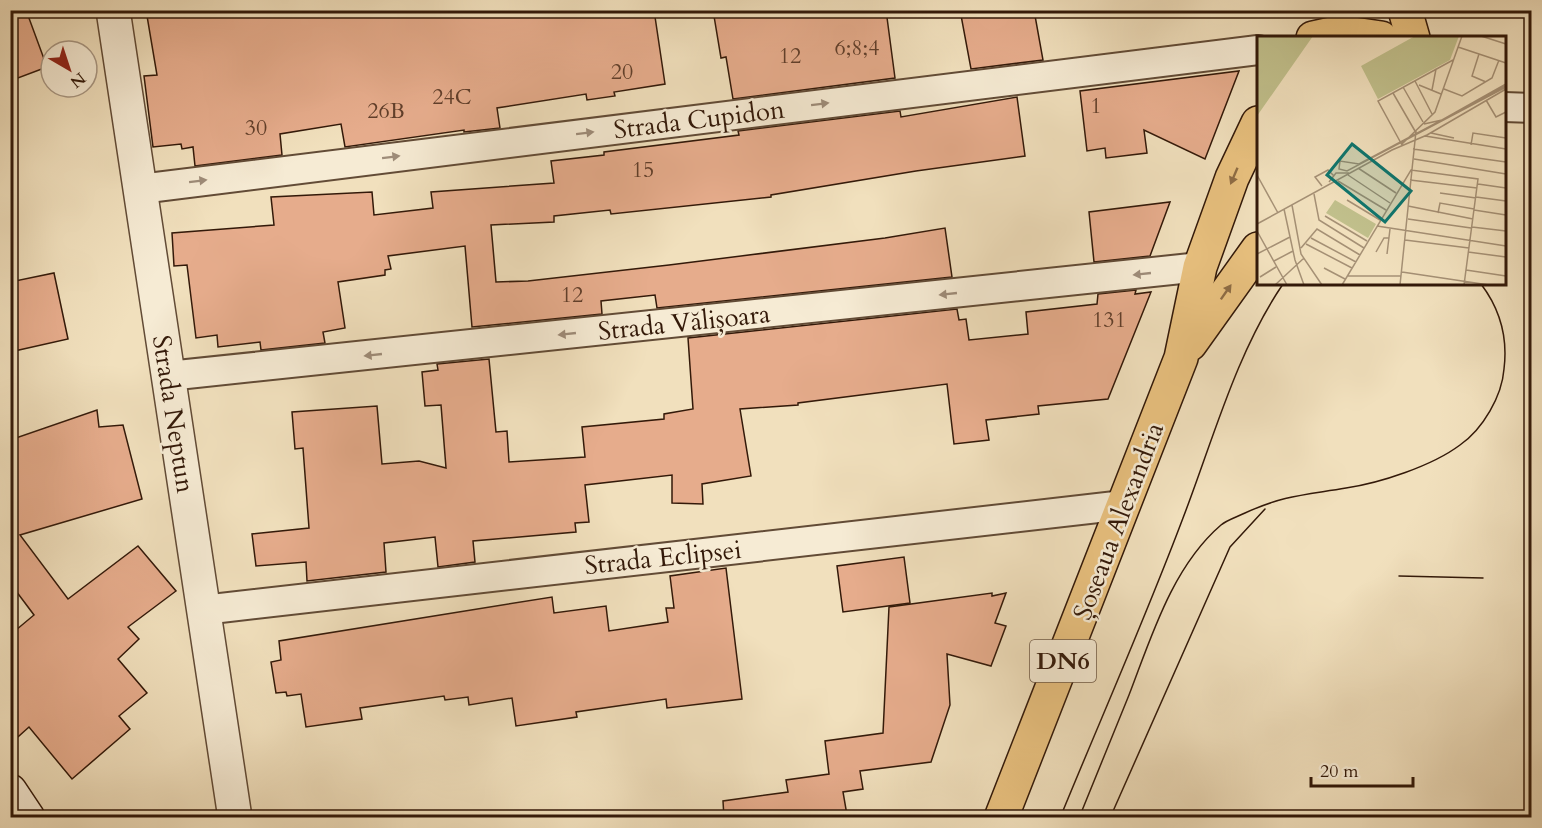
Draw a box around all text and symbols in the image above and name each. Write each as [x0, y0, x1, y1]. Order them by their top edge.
house number: 6;8;4 [835, 33, 879, 63]
inset map [1257, 36, 1506, 285]
north arrow [39, 39, 99, 99]
house number: 12 [779, 41, 801, 71]
house number: 20 [611, 57, 633, 87]
text: N [65, 67, 90, 93]
house number: 24C [432, 82, 472, 112]
house number: 1 [1090, 91, 1102, 121]
street label: Strada Cupidon [612, 92, 787, 147]
house number: 26B [367, 96, 405, 126]
one-way arrow [810, 99, 829, 109]
house number: 30 [245, 113, 267, 143]
one-way arrow [575, 128, 594, 138]
one-way arrow [382, 152, 401, 162]
house number: 15 [632, 155, 654, 185]
one-way arrow [1229, 167, 1238, 185]
one-way arrow [188, 176, 207, 186]
one-way arrow [1133, 269, 1152, 278]
house number: 12 [561, 280, 583, 310]
one-way arrow [1220, 285, 1232, 301]
one-way arrow [939, 289, 958, 299]
street label: Strada Vălișoara [596, 296, 772, 349]
house number: 131 [1092, 305, 1126, 335]
one-way arrow [557, 329, 576, 339]
street label: Strada Neptun [144, 333, 203, 496]
one-way arrow [363, 350, 382, 359]
street label: Șoseaua Alexandria [1065, 417, 1172, 625]
street label: Strada Eclipsei [583, 532, 743, 583]
road number: DN6 [1030, 640, 1096, 682]
scale bar [1311, 750, 1413, 788]
text: 20 m [1320, 759, 1359, 784]

